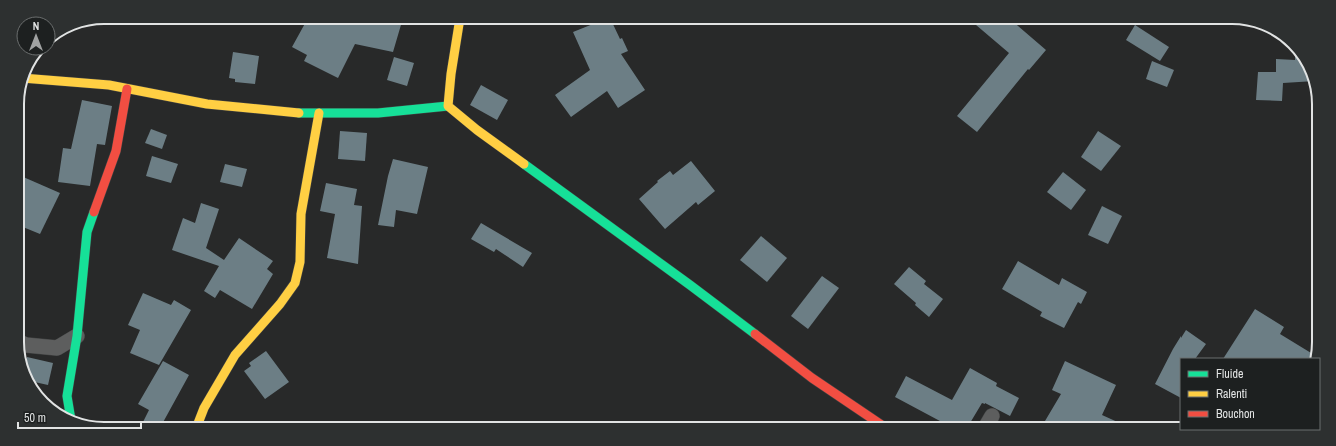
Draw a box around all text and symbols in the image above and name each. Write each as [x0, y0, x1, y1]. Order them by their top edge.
north arrow [16, 16, 56, 56]
text: N [33, 19, 39, 33]
legend [1180, 358, 1320, 430]
text: Fluide [1216, 366, 1243, 382]
text: Ralenti [1216, 386, 1247, 402]
scale bar [18, 404, 141, 430]
text: Bouchon [1216, 406, 1255, 422]
text: 50 m [24, 410, 46, 426]

